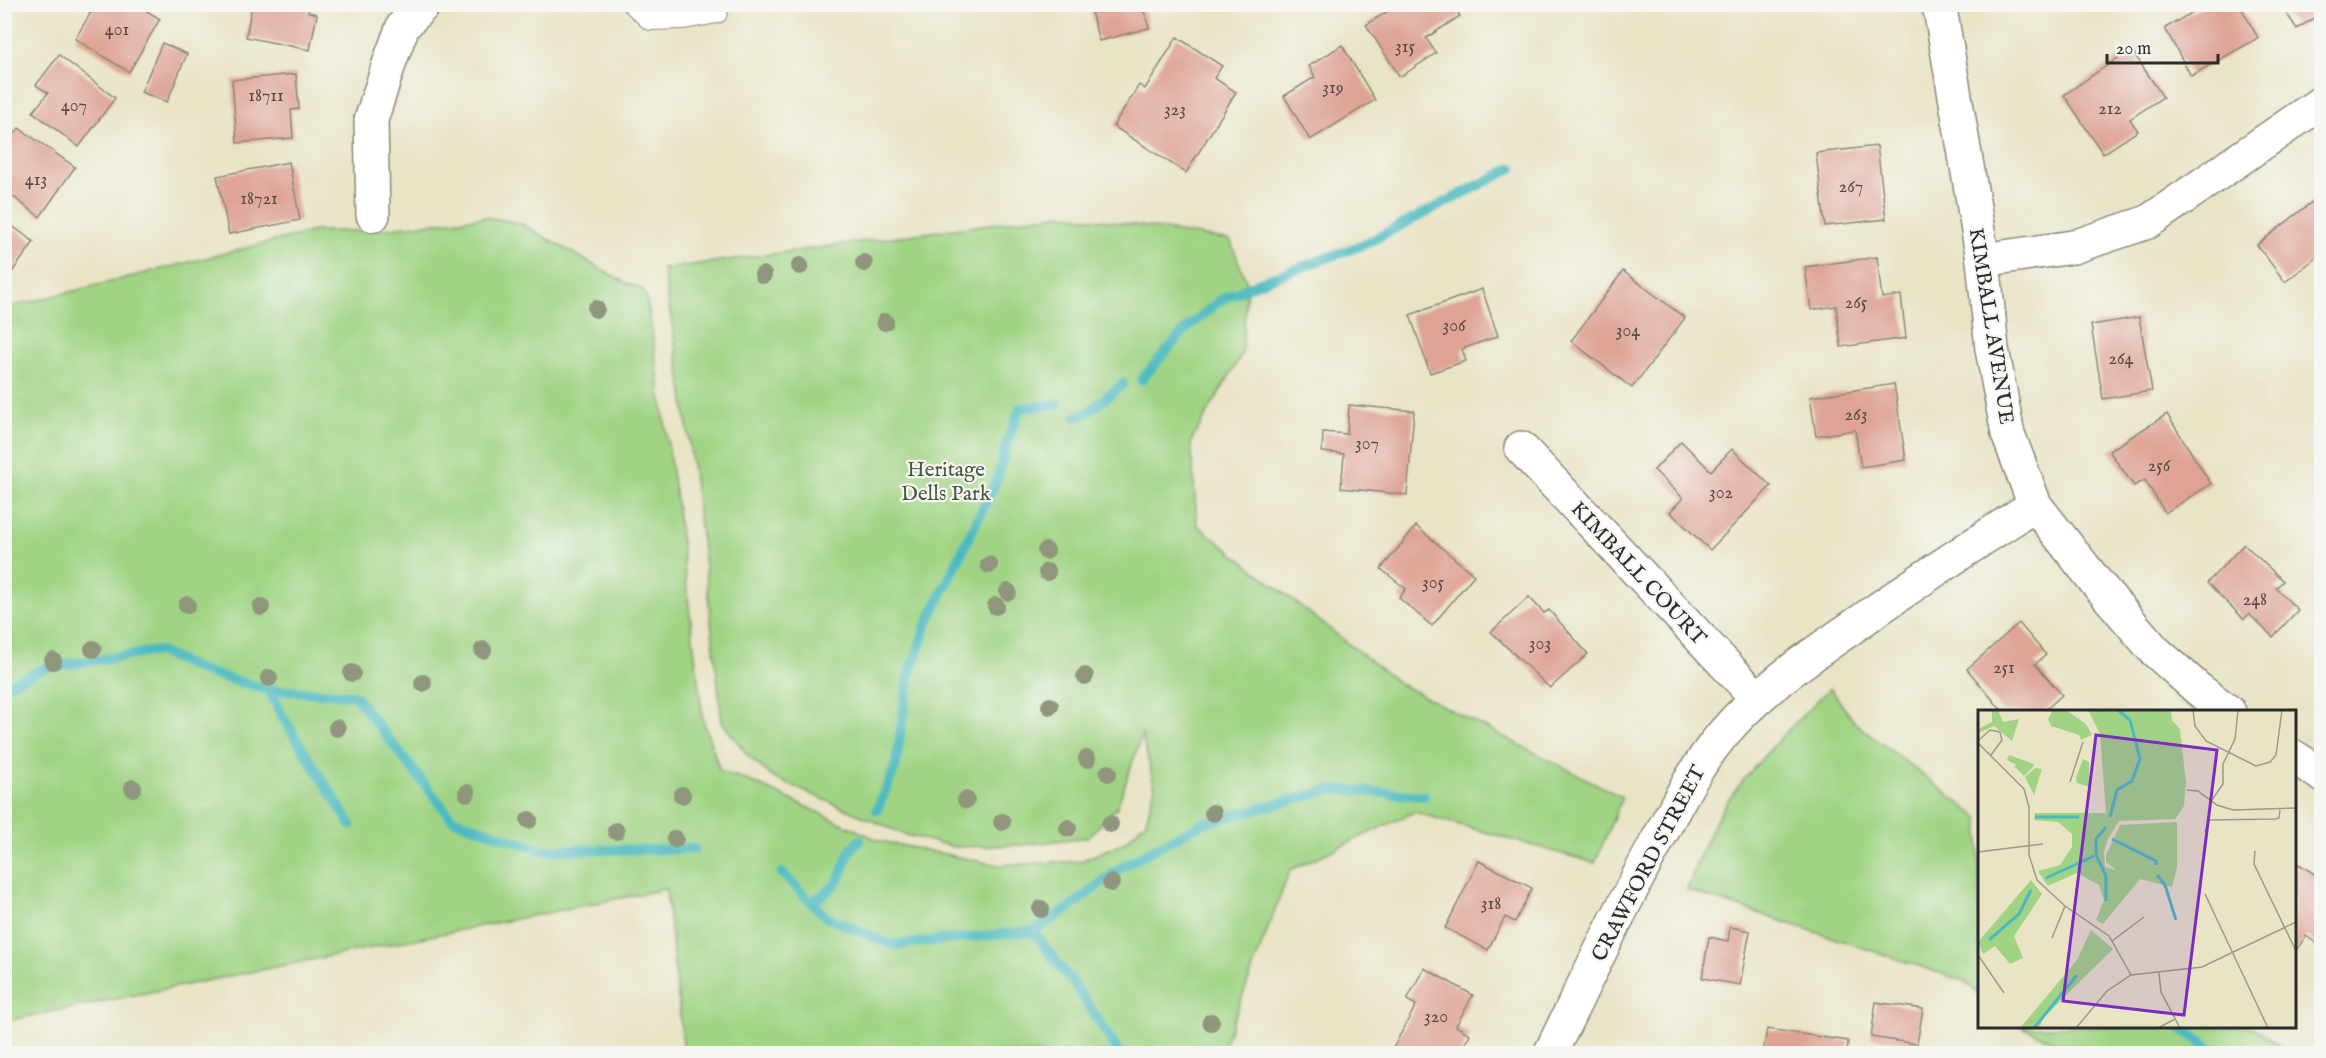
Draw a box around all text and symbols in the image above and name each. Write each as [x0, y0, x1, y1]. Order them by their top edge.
house number: 401 [105, 19, 129, 42]
scale bar [2107, 27, 2218, 65]
house number: 315 [1395, 36, 1415, 59]
text: 20 m [2116, 38, 2151, 61]
house number: 319 [1322, 77, 1344, 100]
house number: 18711 [248, 85, 284, 108]
house number: 407 [61, 95, 87, 118]
house number: 212 [2098, 98, 2122, 121]
house number: 323 [1164, 99, 1186, 122]
house number: 413 [25, 169, 47, 192]
house number: 267 [1839, 176, 1863, 199]
house number: 18721 [240, 188, 278, 211]
street label: KIMBALL AVENUE [1962, 226, 2019, 426]
house number: 265 [1845, 292, 1868, 315]
house number: 306 [1442, 315, 1466, 338]
house number: 304 [1616, 320, 1640, 343]
house number: 264 [2109, 348, 2134, 371]
house number: 263 [1845, 404, 1867, 427]
house number: 307 [1355, 433, 1379, 456]
house number: 256 [2148, 455, 2171, 478]
park label: Heritage Dells Park [901, 457, 992, 508]
house number: 302 [1709, 482, 1733, 505]
street label: KIMBALL COURT [1564, 496, 1712, 652]
house number: 305 [1422, 572, 1445, 595]
house number: 248 [2243, 589, 2267, 612]
house number: 303 [1529, 633, 1551, 656]
house number: 251 [1993, 657, 2015, 680]
inset map [1978, 710, 2296, 1028]
street label: CRAWFORD STREET [1586, 760, 1713, 966]
house number: 318 [1481, 893, 1501, 916]
house number: 320 [1424, 1006, 1448, 1029]

